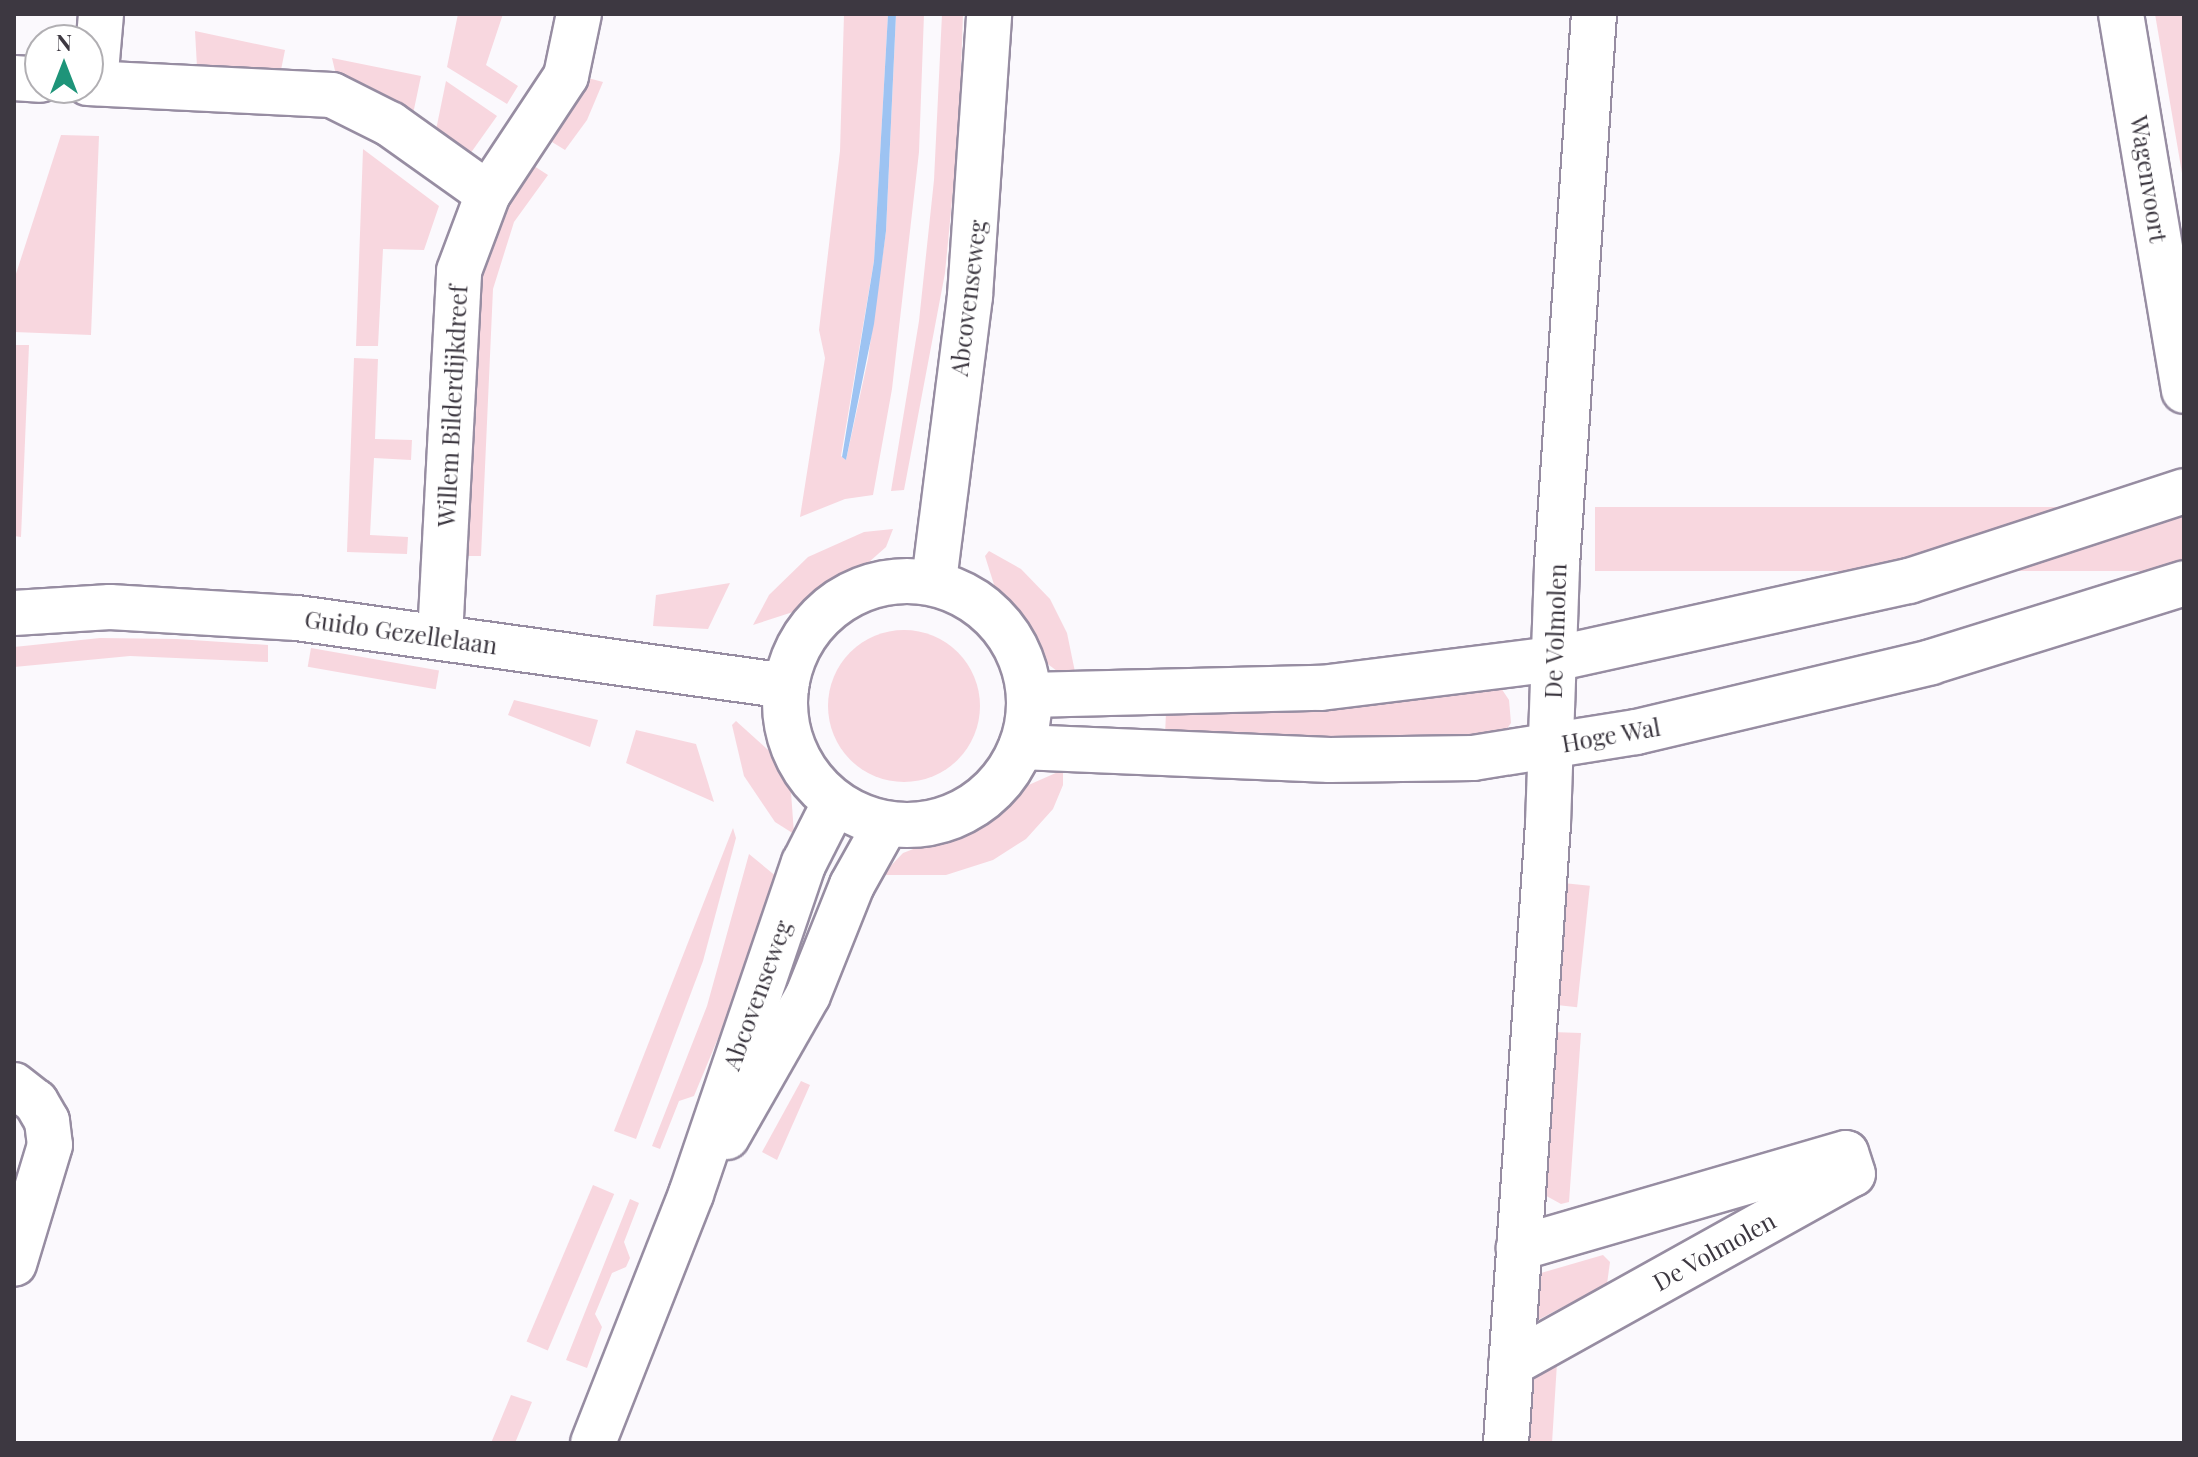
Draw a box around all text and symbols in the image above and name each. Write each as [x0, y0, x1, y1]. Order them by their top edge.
north arrow [24, 24, 104, 104]
text: N [56, 27, 72, 57]
street label: Wagenvoort [2125, 113, 2173, 245]
street label: Abcovenseweg [944, 218, 992, 378]
street label: Willem Bilderdijkdreef [431, 284, 473, 528]
street label: De Volmolen [1538, 562, 1572, 700]
street label: Guido Gezellelaan [303, 604, 499, 660]
street label: Hoge Wal [1559, 712, 1663, 758]
street label: Abcovenseweg [717, 916, 797, 1074]
street label: De Volmolen [1647, 1205, 1781, 1297]

